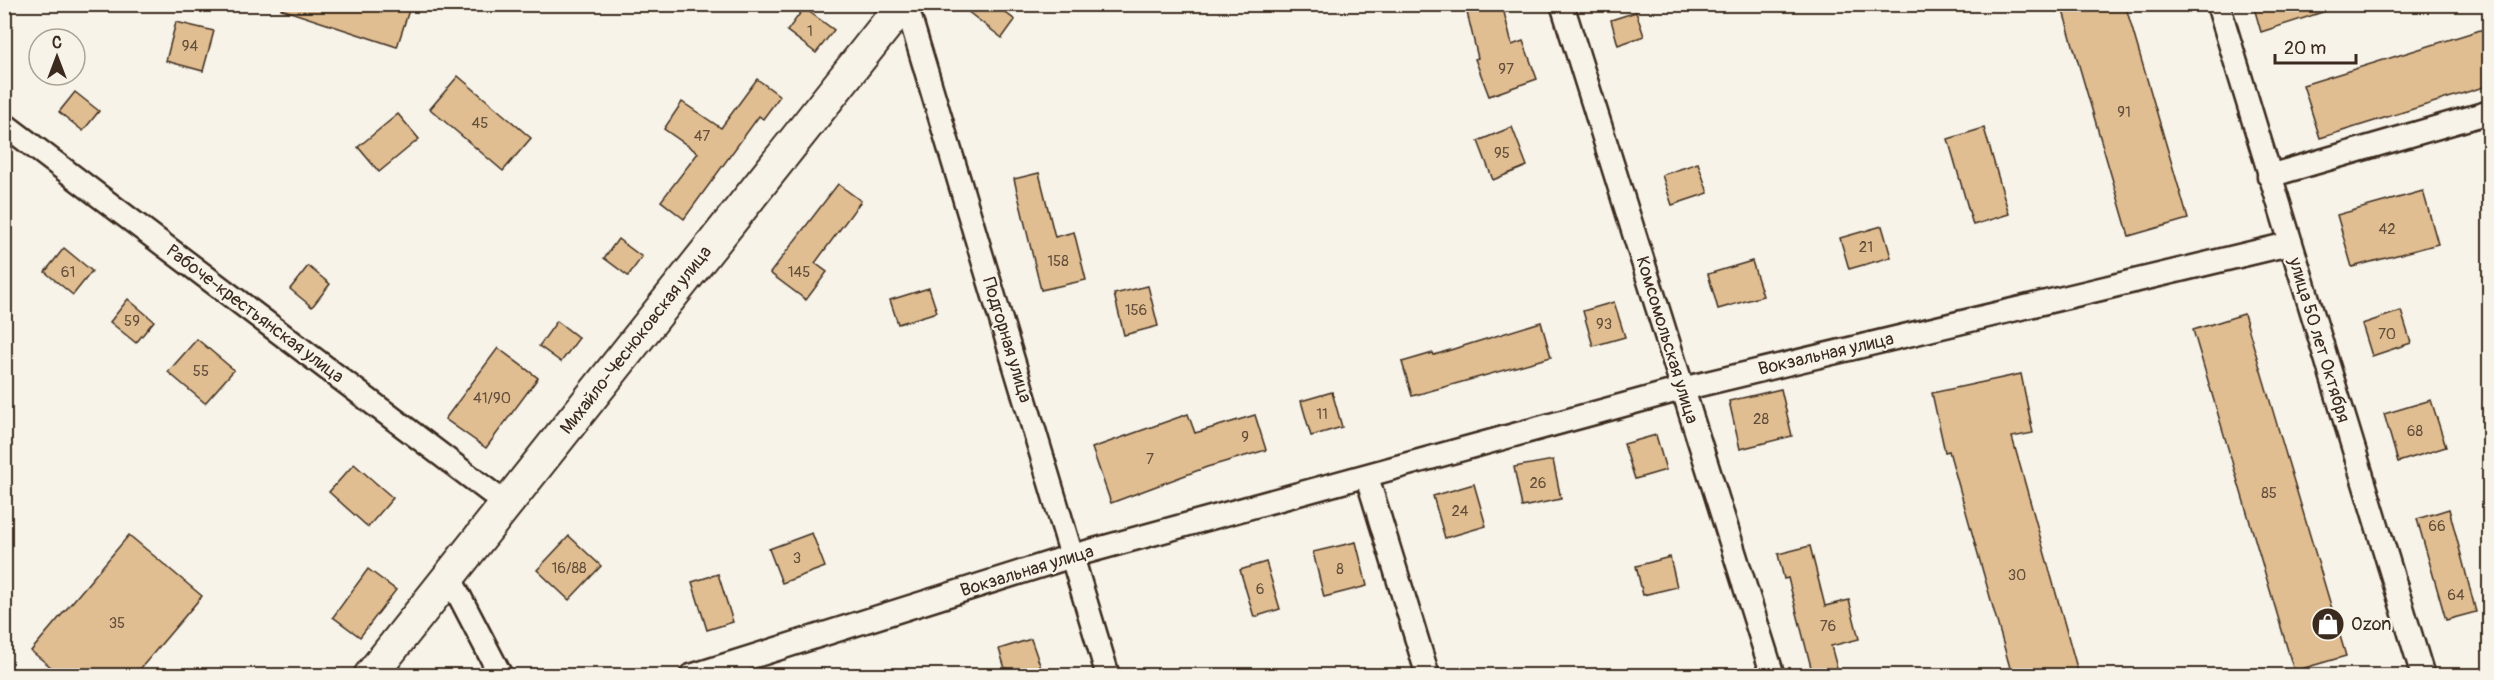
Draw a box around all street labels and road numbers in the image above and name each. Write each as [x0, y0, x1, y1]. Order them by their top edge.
street label: Рабоче-крестьянская улица [162, 240, 348, 388]
street label: Михайло-Чесноковская улица [555, 241, 717, 439]
street label: Комсомольская улица [1631, 253, 1703, 427]
street label: улица 50 лет Октября [2283, 254, 2355, 425]
street label: Подгорная улица [977, 274, 1037, 406]
street label: Вокзальная улица [1756, 327, 1896, 381]
street label: Вокзальная улица [957, 540, 1097, 602]

